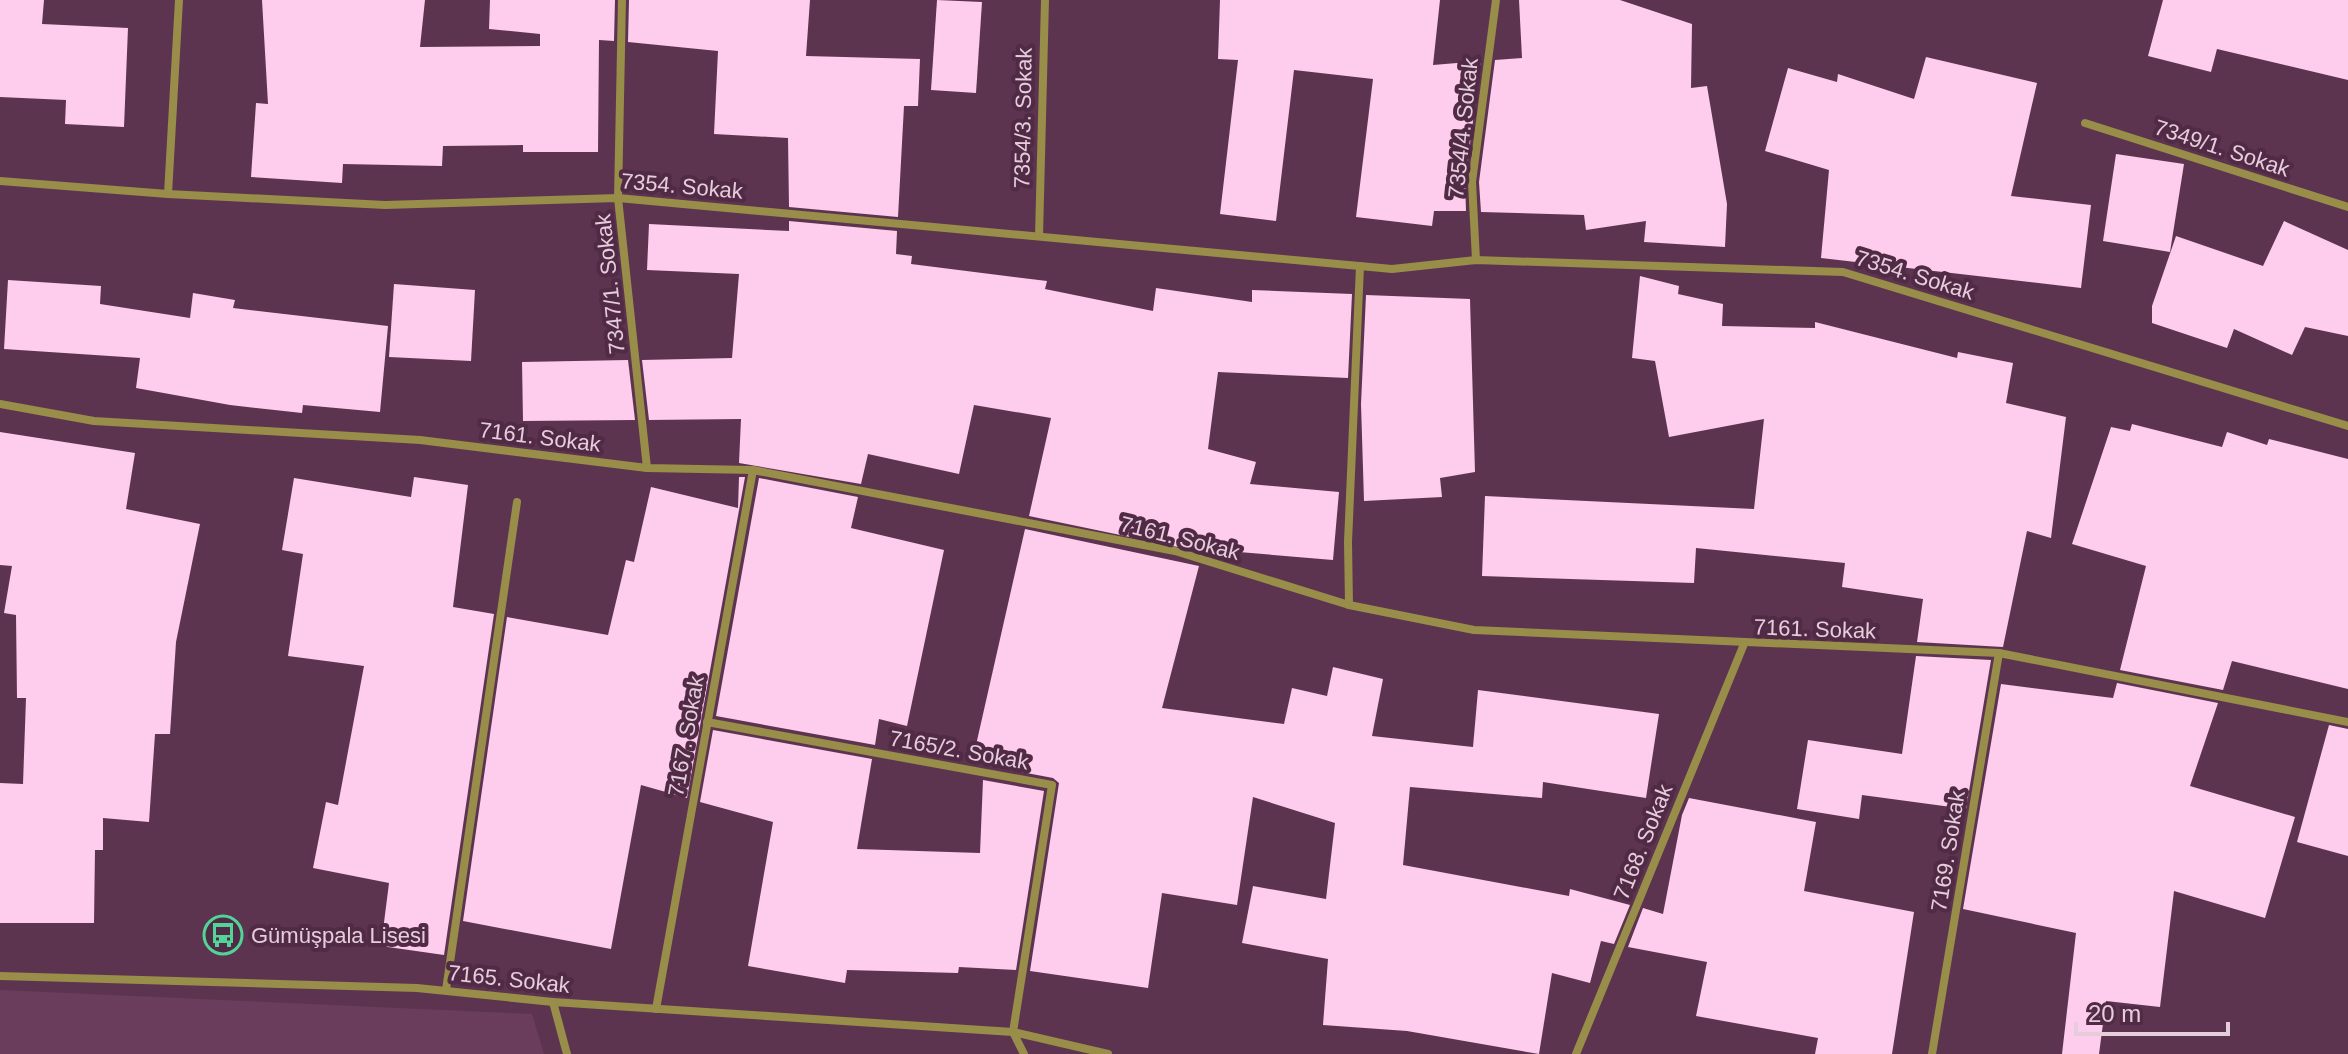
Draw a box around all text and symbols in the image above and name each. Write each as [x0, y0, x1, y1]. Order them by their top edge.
street label: 7354/3. Sokak [1009, 46, 1037, 189]
street label: 7354/4. Sokak [1443, 56, 1483, 199]
street label: 7349/1. Sokak [2151, 114, 2294, 182]
street label: 7354. Sokak [620, 168, 745, 204]
street label: 7347/1. Sokak [590, 212, 630, 355]
street label: 7354. Sokak [1853, 245, 1978, 305]
street label: 7161. Sokak [478, 417, 603, 457]
street label: 7161. Sokak [1118, 511, 1243, 565]
street label: 7161. Sokak [1753, 614, 1878, 644]
street label: 7167. Sokak [663, 673, 709, 798]
street label: 7165/2. Sokak [888, 725, 1031, 775]
street label: 7168. Sokak [1609, 780, 1678, 903]
street label: 7169. Sokak [1926, 788, 1970, 913]
bus stop icon: Gümüşpala Lisesi [202, 914, 244, 956]
place label: Gümüşpala Lisesi [251, 923, 426, 948]
street label: 7165. Sokak [447, 960, 572, 998]
scale bar [2076, 986, 2228, 1036]
text: 20 m [2088, 1000, 2141, 1027]

